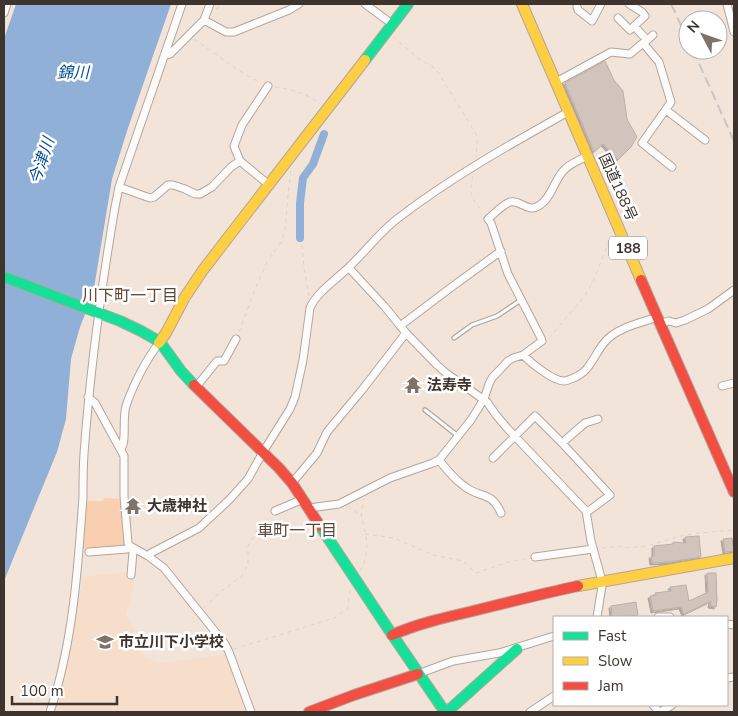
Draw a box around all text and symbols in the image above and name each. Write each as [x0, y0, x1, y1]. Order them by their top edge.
north arrow [678, 10, 728, 60]
text: N [683, 17, 704, 37]
water label: 錦川 [57, 62, 91, 84]
water label: 今津川 [24, 133, 60, 187]
street label: 国道188号 [594, 150, 642, 224]
road number: 188 [609, 237, 647, 260]
district label: 川下町一丁目 [82, 285, 178, 307]
temple icon: 法寿寺 [403, 375, 423, 395]
place label: 法寿寺 [427, 375, 472, 395]
temple icon: 大歳神社 [123, 496, 143, 516]
place label: 大歳神社 [147, 496, 207, 516]
district label: 車町一丁目 [257, 520, 337, 542]
legend [553, 616, 728, 706]
text: Fast [598, 626, 627, 646]
school or university icon: 市立川下小学校 [95, 632, 115, 652]
place label: 市立川下小学校 [119, 632, 224, 652]
text: Slow [598, 651, 633, 671]
scale bar [12, 674, 118, 706]
text: Jam [597, 676, 624, 696]
text: 100 m [20, 681, 64, 701]

